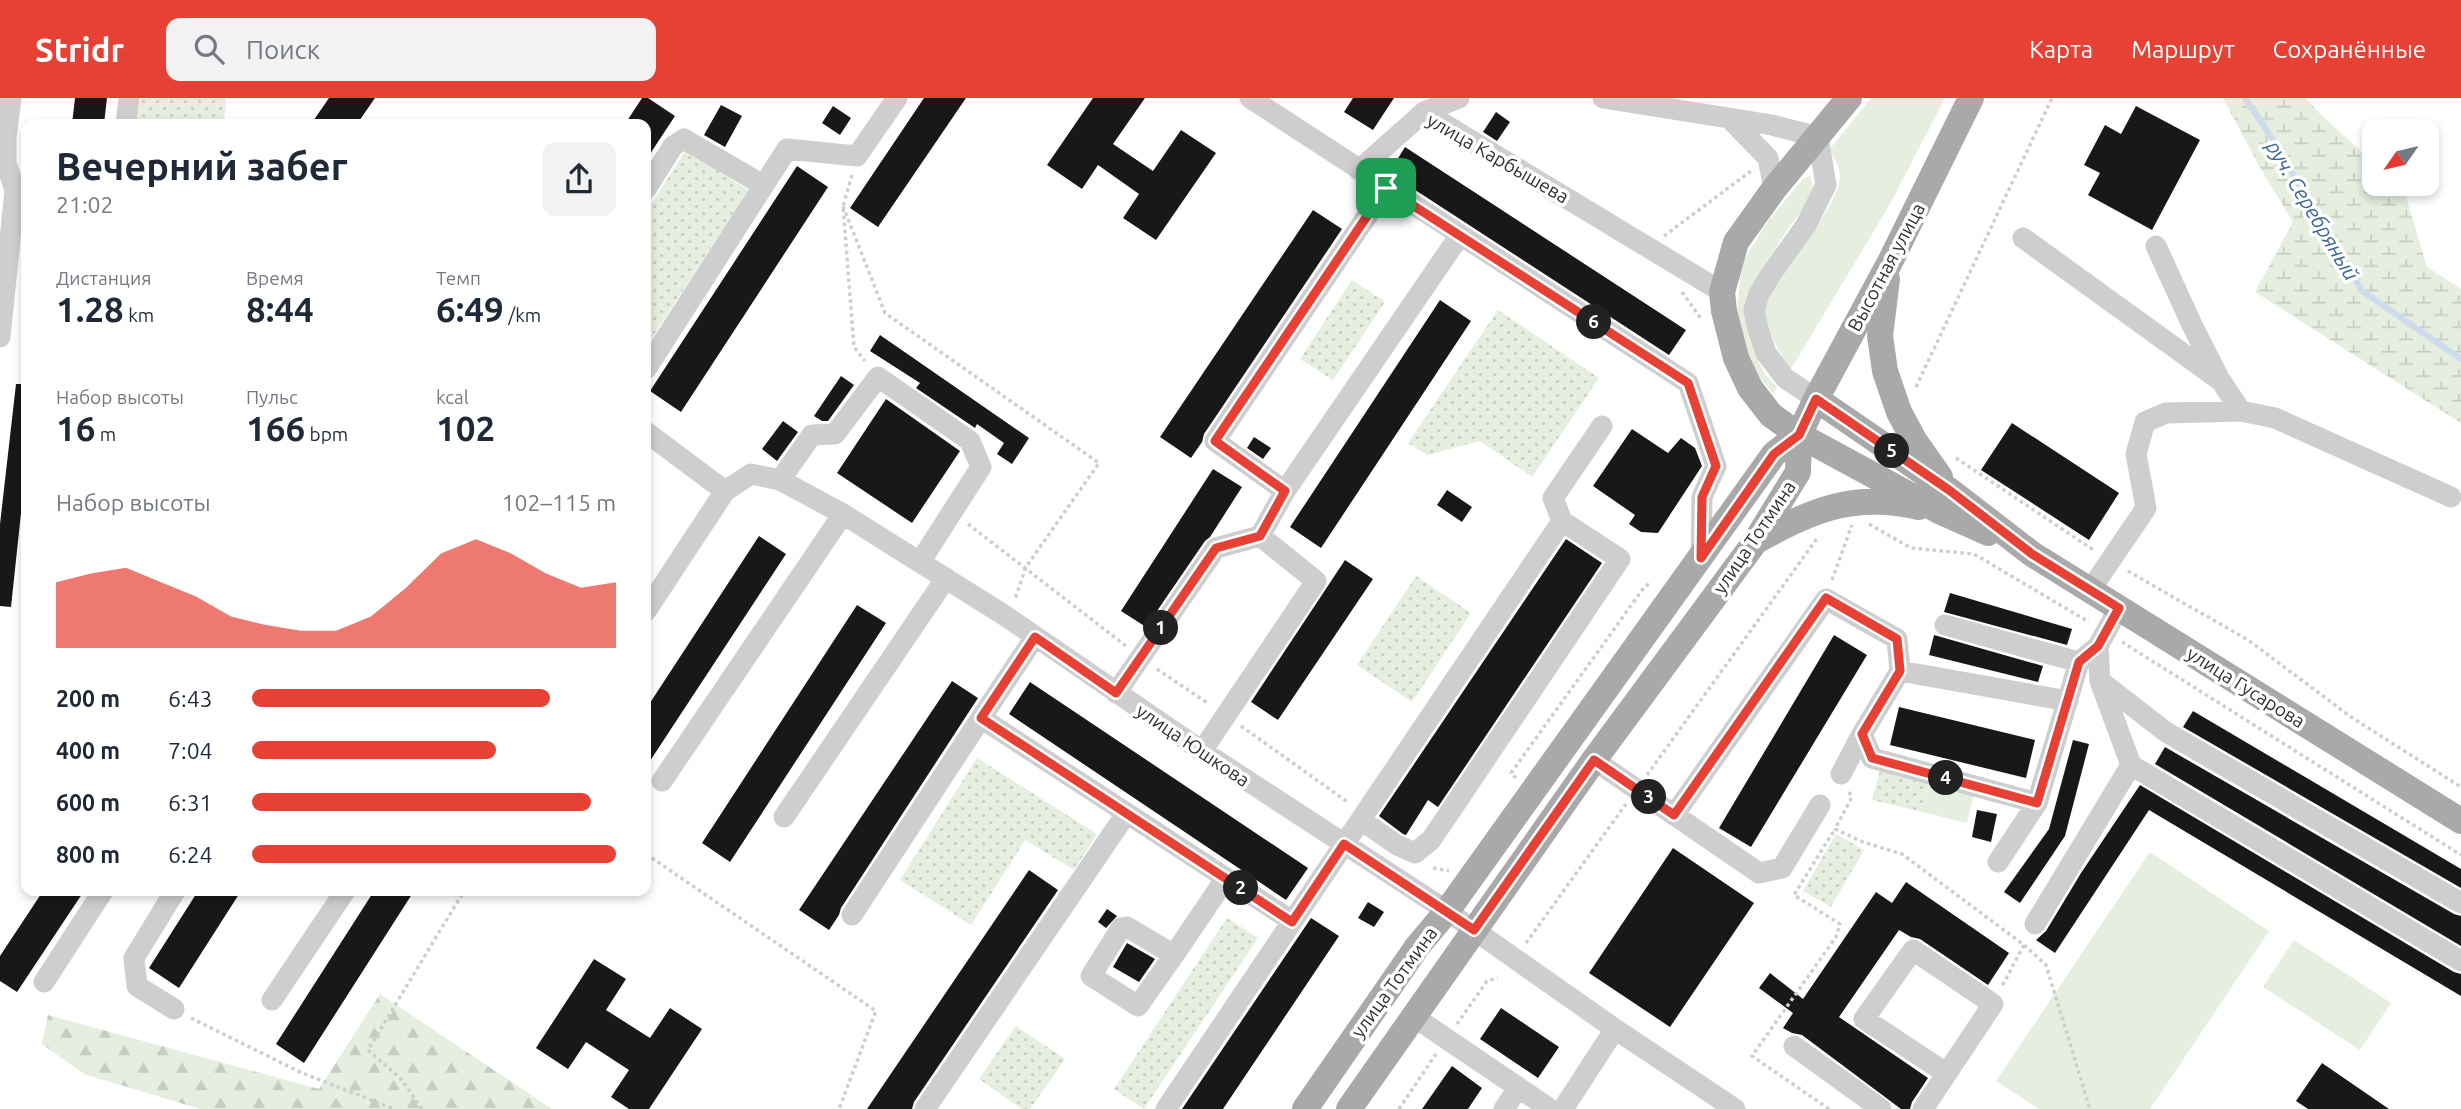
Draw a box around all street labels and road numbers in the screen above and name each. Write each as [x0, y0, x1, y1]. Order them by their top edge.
street label: улица Карбышева [1423, 108, 1573, 208]
street label: Высотная улица [1843, 199, 1929, 335]
street label: улица Тотмина [1708, 476, 1800, 598]
street label: улица Гусарова [2183, 642, 2309, 732]
street label: улица Юшкова [1132, 699, 1254, 791]
street label: улица Тотмина [1346, 922, 1442, 1042]

